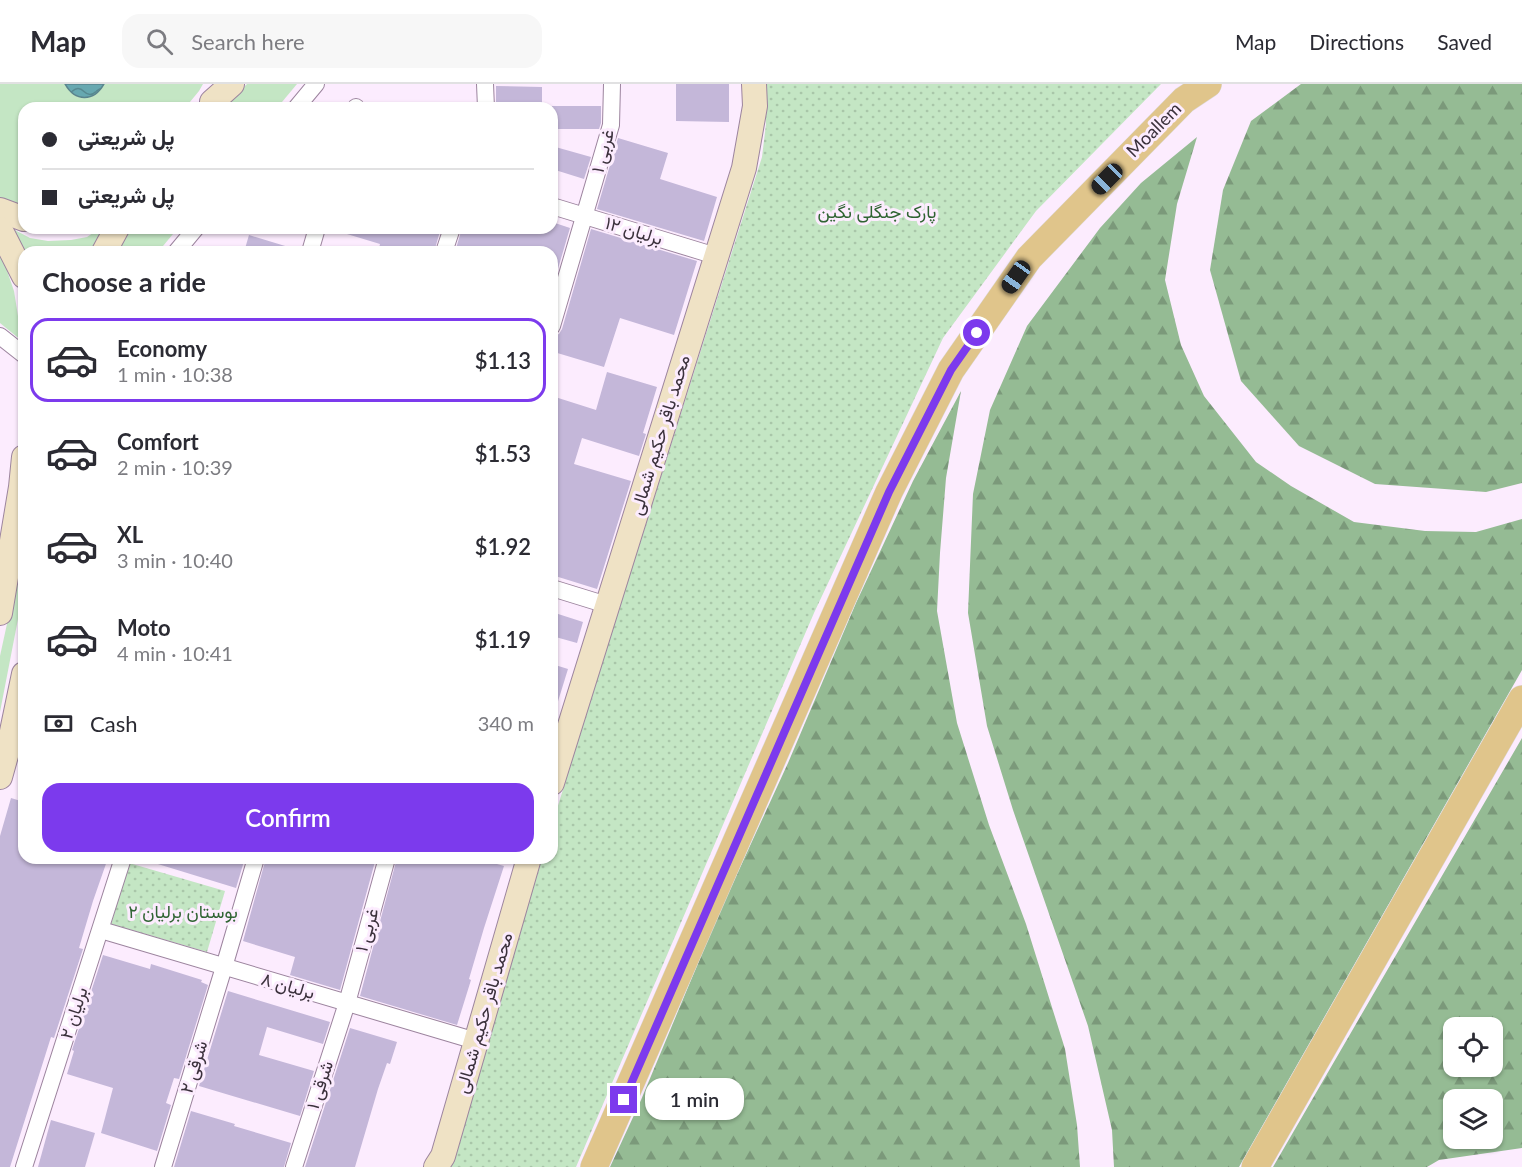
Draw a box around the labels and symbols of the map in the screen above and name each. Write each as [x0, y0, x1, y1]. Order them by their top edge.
street label: Moallem [1121, 97, 1185, 161]
street label: ۱ غربی [586, 126, 619, 175]
car [1088, 160, 1126, 198]
park label: پارک جنگلی نگین [818, 200, 936, 224]
street label: برلیان ۱۲ [603, 211, 666, 250]
car [998, 257, 1034, 297]
route start [963, 319, 990, 346]
street label: محمد باقر حکیم شمالی [624, 352, 696, 518]
park label: بوستان برلیان ۲ [128, 900, 238, 923]
street label: ۱ غربی [349, 905, 384, 954]
street label: محمد باقر حکیم شمالی [450, 930, 518, 1096]
street label: برلیان ۸ [259, 967, 318, 1004]
street label: برلیان ۲ [54, 984, 93, 1042]
street label: ۲ شرقی [175, 1038, 212, 1096]
street label: ۱ شرقی [301, 1058, 338, 1112]
callout: 1 min [645, 1079, 744, 1121]
route end [610, 1086, 637, 1113]

